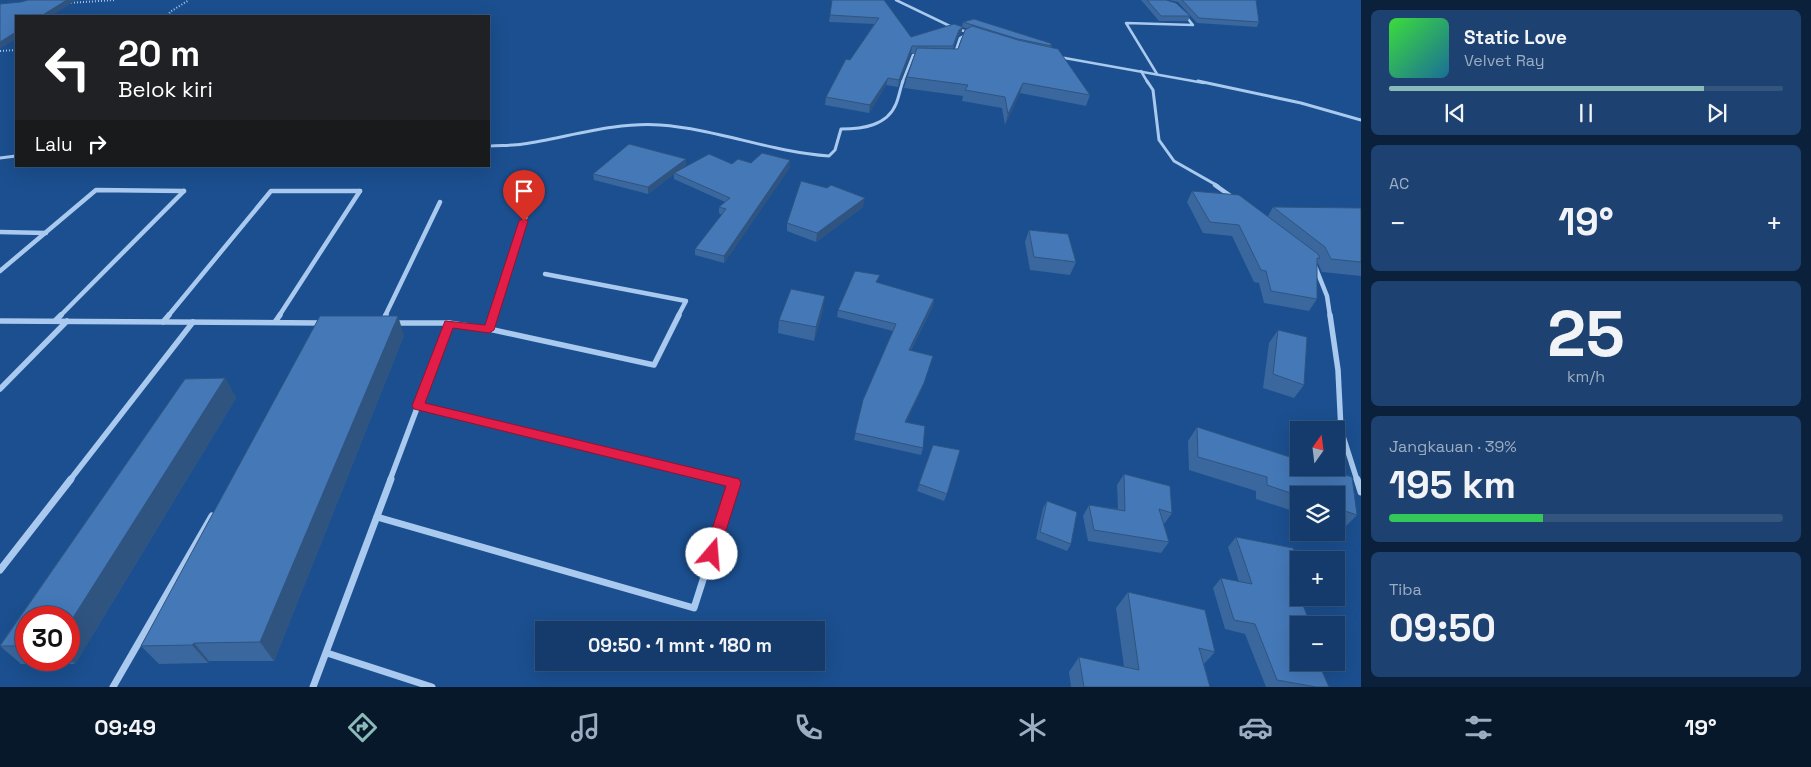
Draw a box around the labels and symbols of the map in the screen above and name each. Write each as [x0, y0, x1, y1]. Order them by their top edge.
pin [503, 170, 545, 221]
north arrow [1290, 421, 1345, 476]
position arrow [685, 527, 737, 579]
speed limit sign: 30 [15, 606, 80, 671]

